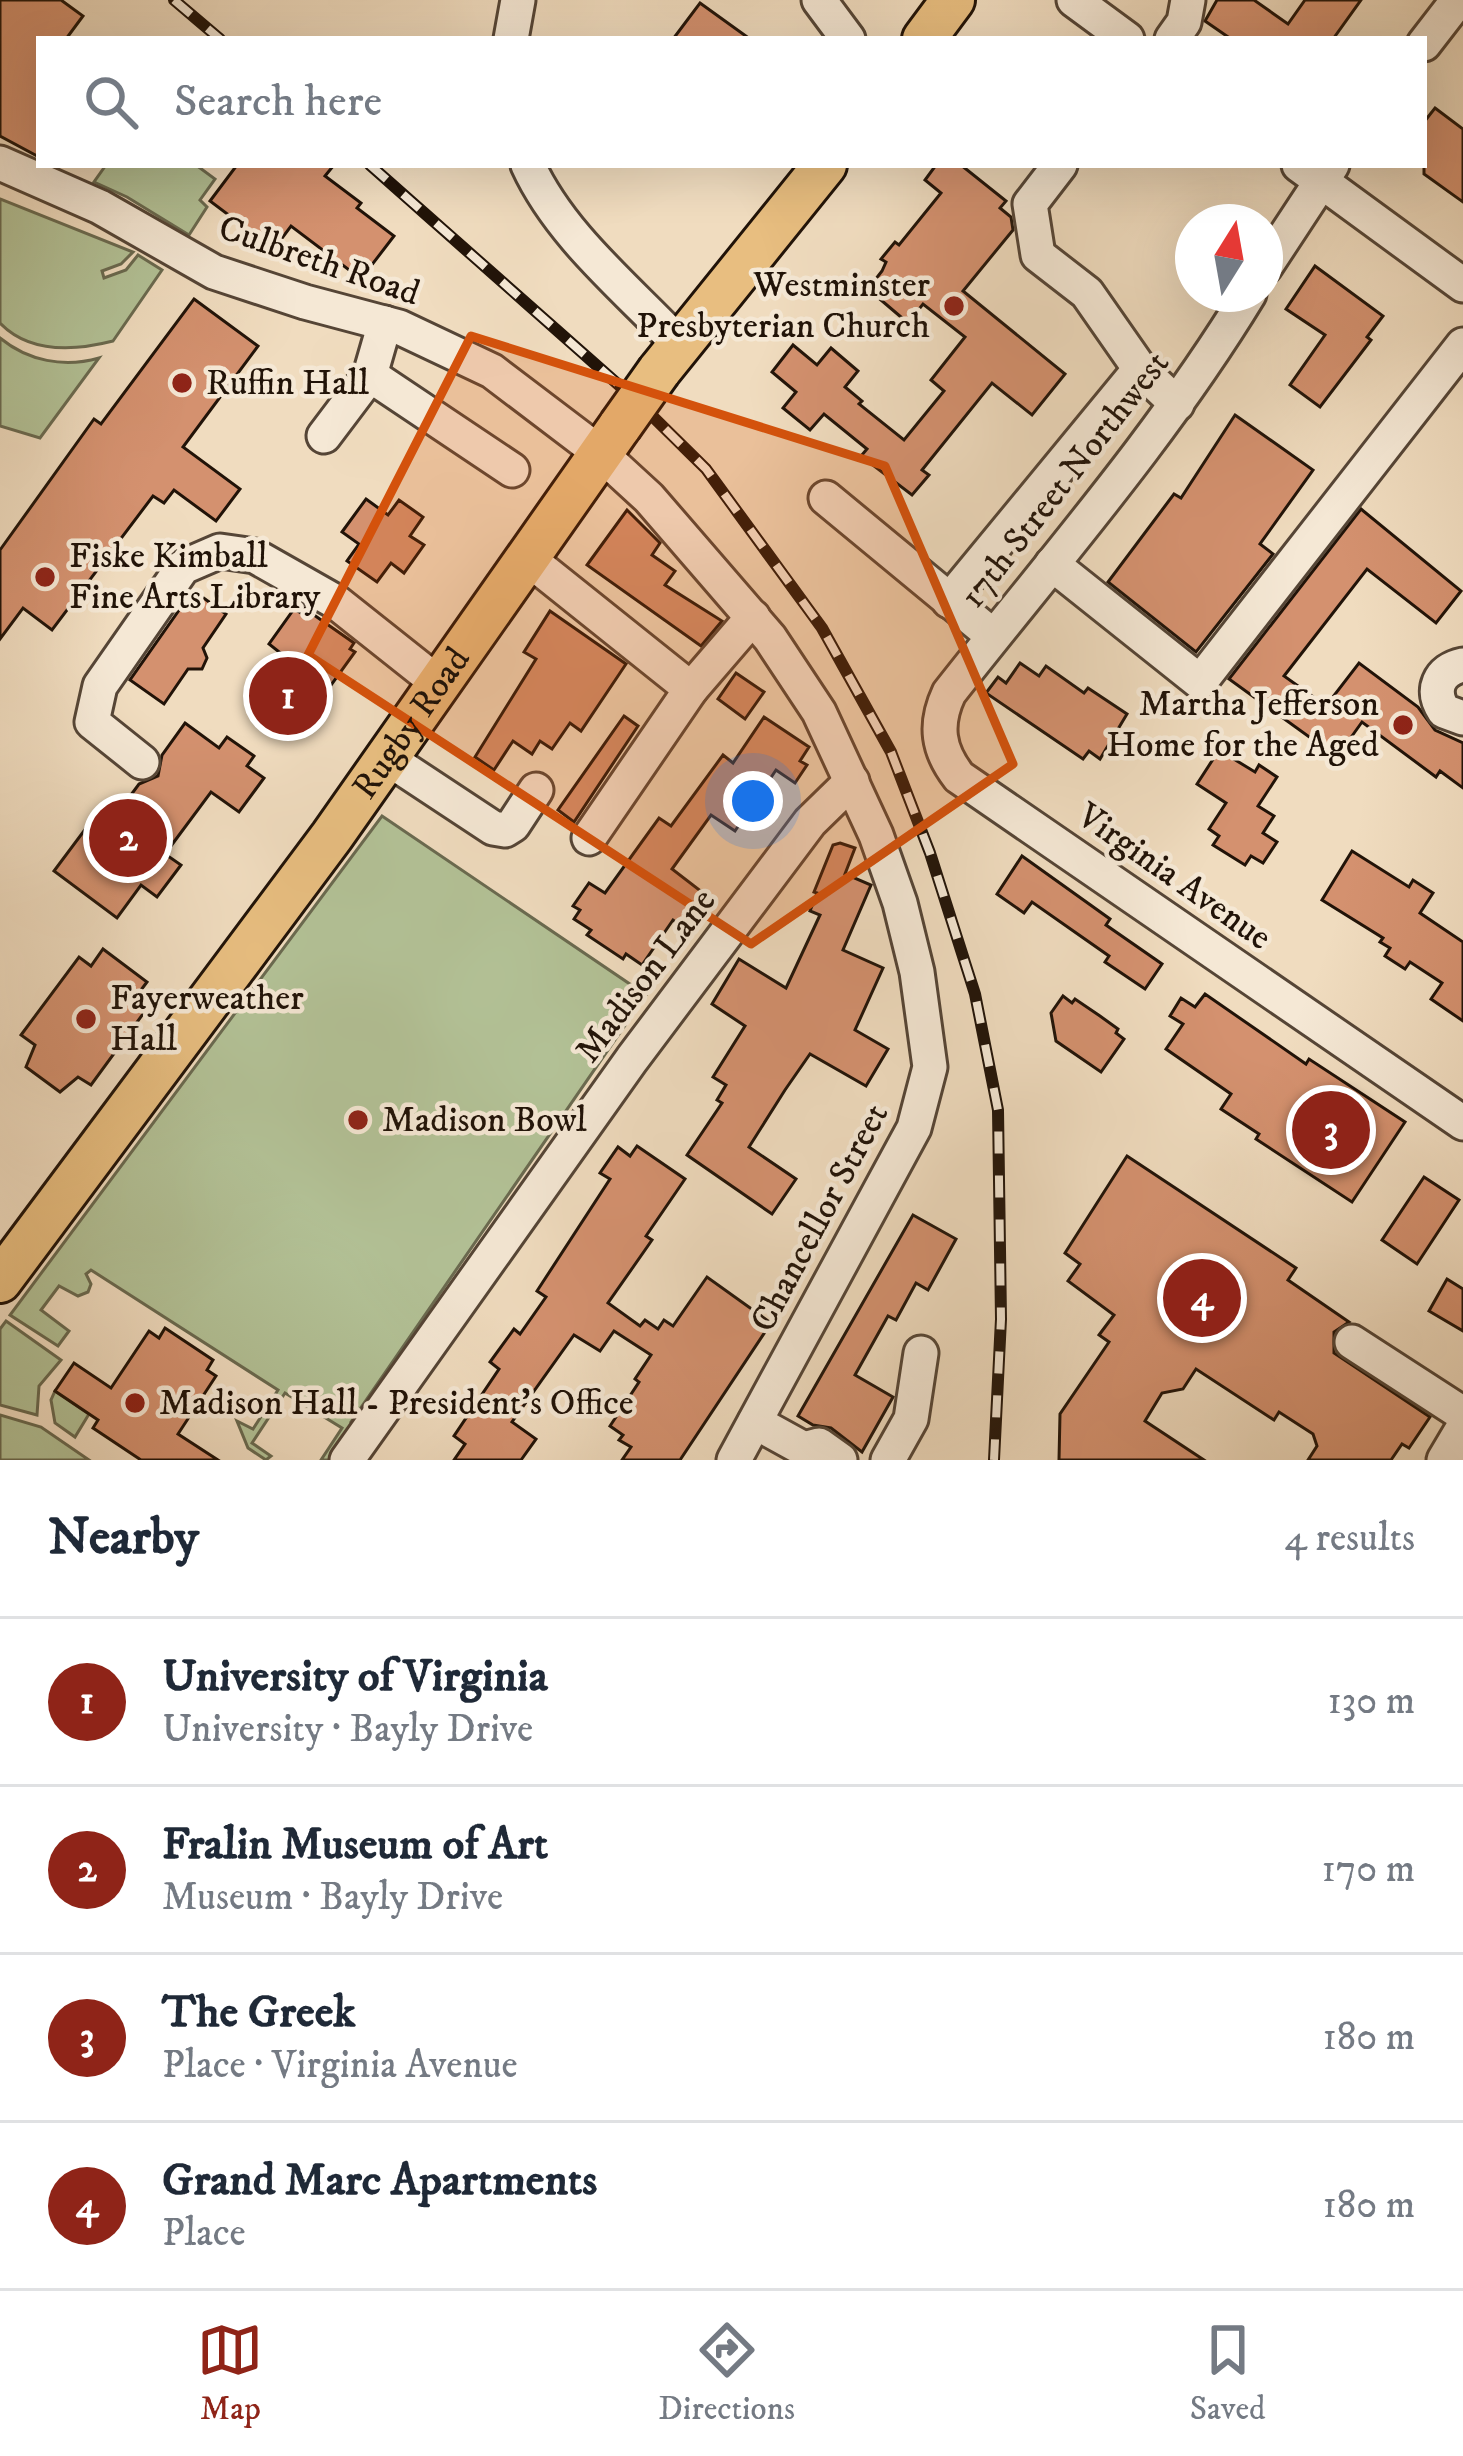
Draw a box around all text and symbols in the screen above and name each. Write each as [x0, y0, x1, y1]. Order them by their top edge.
search box [36, 36, 1427, 168]
icon: search [78, 69, 144, 135]
text: Search here [174, 74, 382, 130]
north arrow [1175, 204, 1283, 312]
street label: Culbreth Road [212, 206, 426, 316]
place label: Westminster Presbyterian Church [636, 263, 931, 349]
marker: Westminster Presbyterian Church [941, 293, 967, 319]
street label: 17th Street Northwest [950, 342, 1180, 618]
place label: Ruffin Hall [206, 361, 369, 406]
marker: Ruffin Hall [169, 370, 195, 396]
place label: Fiske Kimball Fine Arts Library [69, 534, 321, 620]
marker: Fiske Kimball Fine Arts Library [32, 564, 58, 590]
street label: Rugby Road [342, 639, 480, 808]
pin: 1 [249, 651, 327, 741]
place label: Martha Jefferson Home for the Aged [1106, 682, 1379, 768]
marker: Martha Jefferson Home for the Aged [1390, 712, 1416, 738]
your location [723, 771, 783, 831]
pin: 2 [89, 793, 167, 883]
street label: Virginia Avenue [1067, 793, 1280, 961]
street label: Madison Lane [566, 880, 726, 1072]
place label: Fayerweather Hall [110, 976, 304, 1062]
marker: Fayerweather Hall [73, 1006, 99, 1032]
pin: 3 [1292, 1085, 1370, 1175]
street label: Chancellor Street [741, 1096, 899, 1340]
place label: Madison Bowl [382, 1098, 587, 1143]
marker: Madison Bowl [345, 1107, 371, 1133]
pin: 4 [1163, 1253, 1241, 1343]
place label: Madison Hall - President's Office [159, 1381, 634, 1426]
marker: Madison Hall - President's Office [122, 1390, 148, 1416]
text: Nearby [48, 1506, 199, 1570]
text: 4 results [1285, 1514, 1415, 1563]
text: University of Virginia [162, 1649, 548, 1705]
text: 1 [80, 1677, 94, 1726]
text: 130 m [1327, 1677, 1415, 1726]
text: University · Bayly Drive [162, 1705, 533, 1754]
text: Fralin Museum of Art [162, 1817, 548, 1873]
text: 2 [77, 1845, 97, 1894]
text: 170 m [1321, 1845, 1415, 1894]
text: Museum · Bayly Drive [162, 1873, 503, 1922]
text: The Greek [162, 1985, 356, 2041]
text: 3 [80, 2013, 94, 2062]
text: 180 m [1323, 2013, 1415, 2062]
text: Place · Virginia Avenue [162, 2041, 518, 2090]
text: Grand Marc Apartments [162, 2153, 597, 2209]
text: 4 [76, 2181, 98, 2230]
text: 180 m [1323, 2181, 1415, 2230]
text: Place [162, 2209, 246, 2258]
tab: Map [197, 2317, 263, 2430]
tab: Directions [658, 2317, 795, 2430]
tab: Saved [1190, 2317, 1266, 2430]

